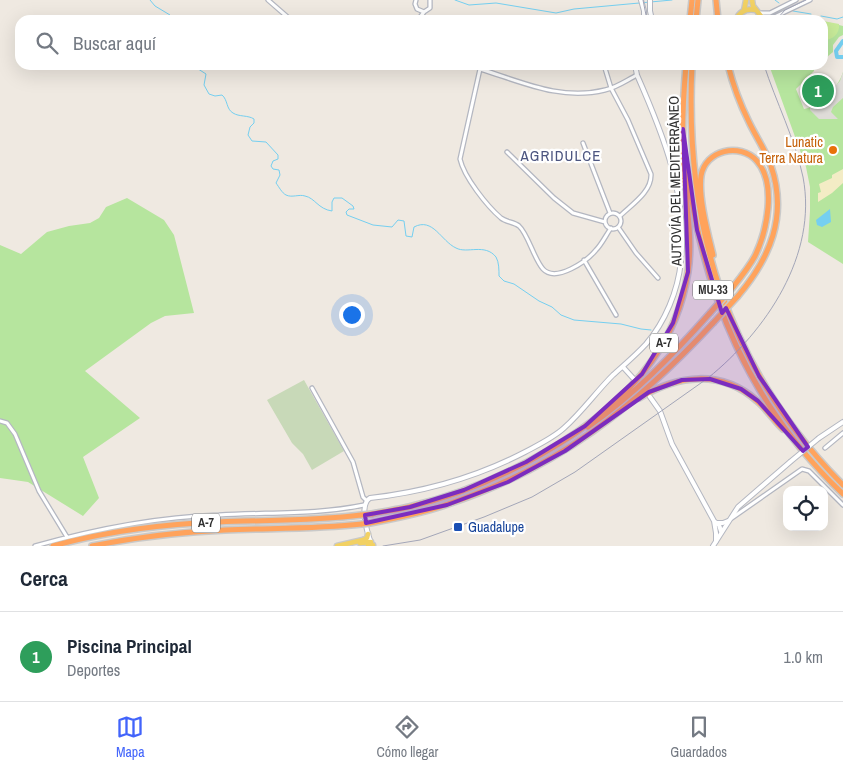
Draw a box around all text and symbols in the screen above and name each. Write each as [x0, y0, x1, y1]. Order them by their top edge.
search box [15, 15, 828, 70]
icon: search [33, 29, 61, 57]
text: Buscar aquí [73, 30, 156, 56]
pin: 1 [802, 72, 834, 110]
street label: AUTOVÍA DEL MEDITERRÁNEO [665, 96, 686, 267]
place label: Lunatic Terra Natura [759, 133, 824, 167]
marker: Lunatic Terra Natura [827, 144, 839, 156]
district label: AGRIDULCE [520, 145, 601, 166]
road number: MU-33 [693, 280, 733, 300]
your location [339, 302, 365, 328]
road number: A-7 [650, 333, 678, 352]
map controls [783, 486, 828, 531]
button: locate [783, 486, 828, 531]
road number: A-7 [192, 514, 220, 532]
place label: Guadalupe [468, 518, 524, 536]
marker: Guadalupe [452, 521, 464, 533]
text: Cerca [20, 564, 68, 593]
text: Piscina Principal [67, 633, 192, 659]
text: 1 [32, 646, 40, 668]
text: 1.0 km [784, 646, 823, 668]
text: Deportes [67, 659, 120, 681]
tab: Mapa [116, 713, 145, 761]
tab: Cómo llegar [377, 713, 438, 761]
tab: Guardados [670, 713, 727, 761]

